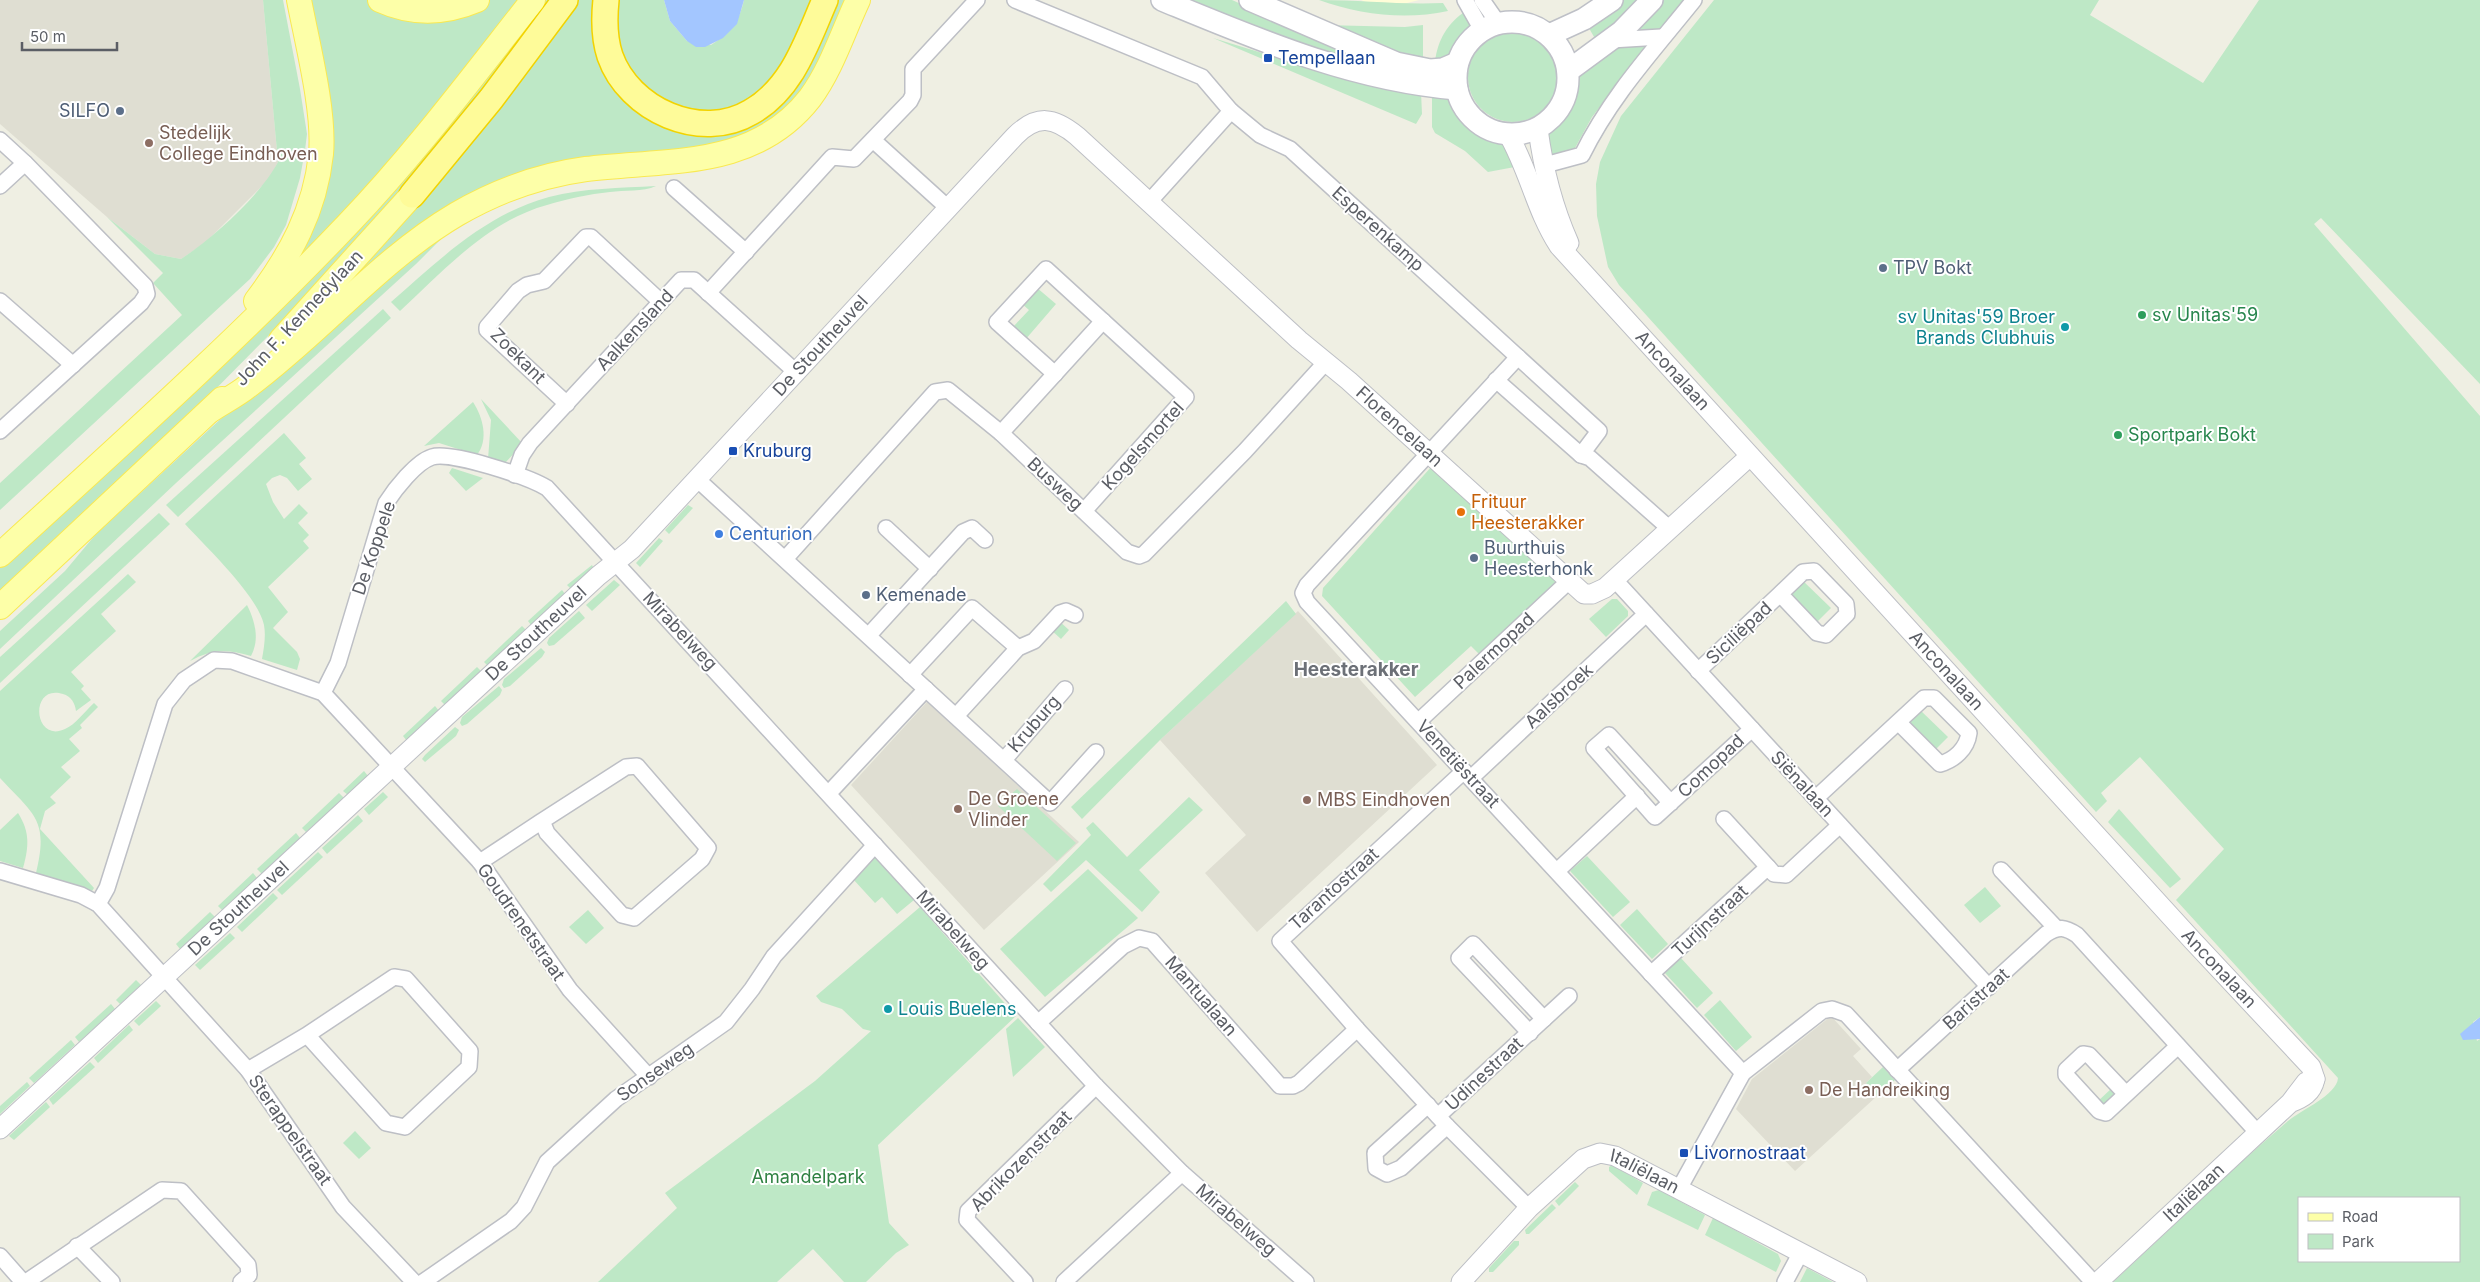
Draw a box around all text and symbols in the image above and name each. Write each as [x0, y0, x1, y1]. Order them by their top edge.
scale bar [22, 20, 118, 52]
text: 50 m [30, 27, 66, 46]
place label: Tempellaan [1278, 47, 1376, 68]
marker: Tempellaan [1262, 52, 1274, 64]
place label: SILFO [59, 100, 110, 121]
marker: SILFO [114, 105, 126, 117]
place label: Stedelijk College Eindhoven [159, 122, 318, 164]
marker: Stedelijk College Eindhoven [143, 137, 155, 149]
street label: Esperenkamp [1328, 182, 1429, 275]
street label: John F. Kennedylaan [230, 245, 367, 390]
place label: TPV Bokt [1893, 257, 1972, 278]
marker: TPV Bokt [1877, 262, 1889, 274]
street label: Aalkensland [592, 285, 677, 375]
street label: De Stoutheuvel [768, 291, 872, 400]
place label: sv Unitas'59 [2152, 304, 2258, 325]
place label: sv Unitas'59 Broer Brands Clubhuis [1897, 306, 2055, 348]
marker: sv Unitas'59 [2136, 309, 2148, 321]
marker: sv Unitas'59 Broer Brands Clubhuis [2059, 321, 2071, 333]
street label: Zoekant [486, 324, 550, 388]
street label: Anconalaan [1632, 326, 1715, 414]
street label: Florencelaan [1352, 382, 1447, 471]
street label: Kogelsmortel [1097, 397, 1188, 494]
place label: Sportpark Bokt [2128, 424, 2256, 445]
marker: Sportpark Bokt [2112, 429, 2124, 441]
place label: Kruburg [743, 440, 812, 461]
marker: Kruburg [727, 445, 739, 457]
street label: Busweg [1023, 453, 1087, 514]
place label: Frituur Heesterakker [1471, 491, 1585, 533]
street label: De Koppele [348, 498, 399, 598]
marker: Frituur Heesterakker [1455, 506, 1467, 518]
place label: Centurion [729, 523, 813, 544]
marker: Centurion [713, 528, 725, 540]
place label: Buurthuis Heesterhonk [1484, 537, 1593, 579]
marker: Buurthuis Heesterhonk [1468, 552, 1480, 564]
street label: De Stoutheuvel [481, 581, 590, 685]
place label: Kemenade [876, 584, 966, 605]
street label: Mirabelweg [639, 587, 722, 674]
marker: Kemenade [860, 589, 872, 601]
street label: Siciliëpad [1701, 597, 1776, 668]
street label: Palermopad [1449, 608, 1538, 693]
street label: Anconalaan [1905, 626, 1988, 714]
district label: Heesterakker [1294, 658, 1419, 681]
street label: Aalsbroek [1520, 659, 1597, 732]
street label: Kruburg [1003, 691, 1064, 756]
street label: Venetiëstraat [1412, 715, 1504, 812]
street label: Comopad [1673, 730, 1748, 802]
street label: Siënalaan [1767, 746, 1838, 821]
place label: De Groene Vlinder [968, 788, 1059, 830]
place label: MBS Eindhoven [1317, 789, 1450, 810]
marker: MBS Eindhoven [1301, 794, 1313, 806]
marker: De Groene Vlinder [952, 803, 964, 815]
street label: Tarantostraat [1285, 843, 1383, 934]
street label: De Stoutheuvel [184, 856, 293, 960]
street label: Goudrenetstraat [473, 859, 570, 984]
street label: Turijnstraat [1668, 880, 1752, 961]
street label: Mirabelweg [912, 886, 994, 974]
street label: Anconalaan [2177, 925, 2261, 1012]
street label: Mantualaan [1161, 951, 1242, 1040]
street label: Baristraat [1938, 963, 2013, 1034]
place label: Louis Buelens [898, 998, 1016, 1019]
marker: Louis Buelens [882, 1003, 894, 1015]
street label: Udinestraat [1441, 1032, 1527, 1115]
street label: Sonseweg [612, 1038, 697, 1106]
street label: Sterappelstraat [245, 1071, 336, 1189]
place label: De Handreiking [1819, 1079, 1950, 1100]
marker: De Handreiking [1803, 1084, 1815, 1096]
street label: Abrikozenstraat [966, 1106, 1076, 1215]
place label: Livornostraat [1694, 1142, 1806, 1163]
street label: Italiëlaan [1609, 1144, 1683, 1198]
marker: Livornostraat [1678, 1147, 1690, 1159]
street label: Italiëlaan [2159, 1159, 2228, 1226]
park label: Amandelpark [751, 1166, 865, 1187]
street label: Mirabelweg [1192, 1179, 1281, 1260]
legend [2298, 1197, 2460, 1262]
text: Road [2342, 1207, 2378, 1226]
text: Park [2342, 1232, 2375, 1251]

